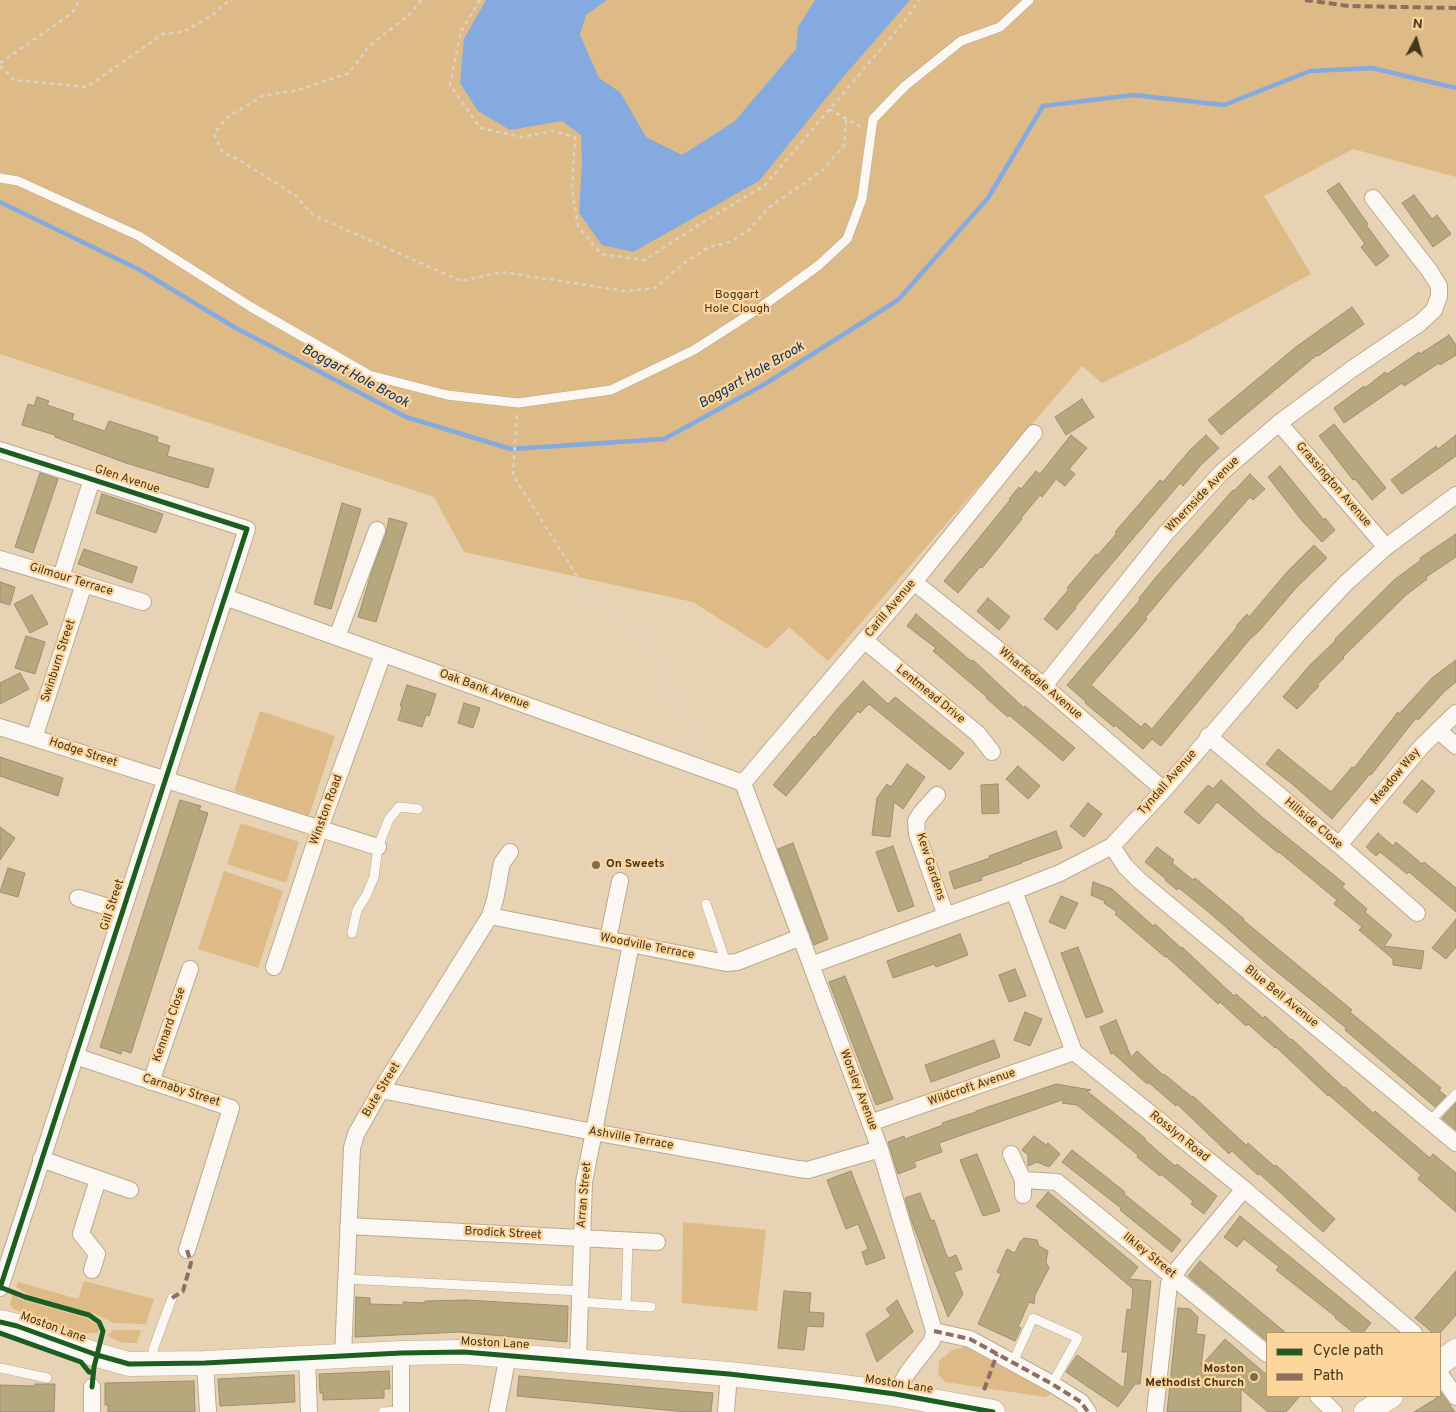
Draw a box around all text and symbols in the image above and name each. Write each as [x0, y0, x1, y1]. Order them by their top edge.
north arrow [1391, 15, 1441, 65]
text: N [1412, 16, 1424, 34]
park label: Boggart Hole Clough [704, 289, 770, 317]
water label: Boggart Hole Brook [696, 339, 808, 413]
water label: Boggart Hole Brook [298, 342, 412, 412]
street label: Grassington Avenue [1292, 440, 1374, 530]
street label: Whernside Avenue [1163, 454, 1243, 536]
street label: Glen Avenue [93, 463, 161, 497]
street label: Gilmour Terrace [28, 560, 114, 600]
street label: Carill Avenue [863, 577, 919, 641]
street label: Swinburn Street [39, 618, 79, 704]
street label: Wharfedale Avenue [996, 645, 1084, 723]
street label: Lentmead Drive [892, 663, 968, 727]
street label: Oak Bank Avenue [437, 667, 531, 713]
street label: Hodge Street [47, 735, 119, 771]
street label: Meadow Way [1368, 746, 1424, 808]
street label: Tyndall Avenue [1136, 747, 1200, 819]
street label: Winston Road [308, 773, 346, 847]
street label: Hillside Close [1281, 795, 1345, 853]
street label: Kew Gardens [912, 831, 948, 903]
place label: On Sweets [606, 858, 665, 872]
marker: On Sweets [590, 859, 602, 871]
street label: Gill Street [98, 877, 128, 933]
street label: Woodville Terrace [599, 931, 695, 963]
street label: Blue Bell Avenue [1241, 963, 1321, 1031]
street label: Kennard Close [151, 986, 189, 1064]
street label: Worsley Avenue [836, 1048, 880, 1132]
street label: Bute Street [360, 1060, 404, 1120]
street label: Wildcroft Avenue [926, 1066, 1018, 1110]
street label: Carnaby Street [140, 1072, 222, 1110]
street label: Rosslyn Road [1146, 1109, 1212, 1165]
street label: Ashville Terrace [588, 1124, 674, 1154]
street label: Arran Street [575, 1161, 595, 1229]
street label: Brodick Street [464, 1225, 542, 1243]
street label: Ilkley Street [1119, 1230, 1179, 1282]
street label: Moston Lane [18, 1309, 88, 1347]
legend [1266, 1332, 1441, 1397]
street label: Moston Lane [460, 1335, 530, 1353]
text: Cycle path [1313, 1342, 1384, 1361]
place label: Moston Methodist Church [1145, 1363, 1244, 1391]
text: Path [1313, 1367, 1344, 1386]
marker: Moston Methodist Church [1248, 1371, 1260, 1383]
street label: Moston Lane [864, 1372, 934, 1398]

